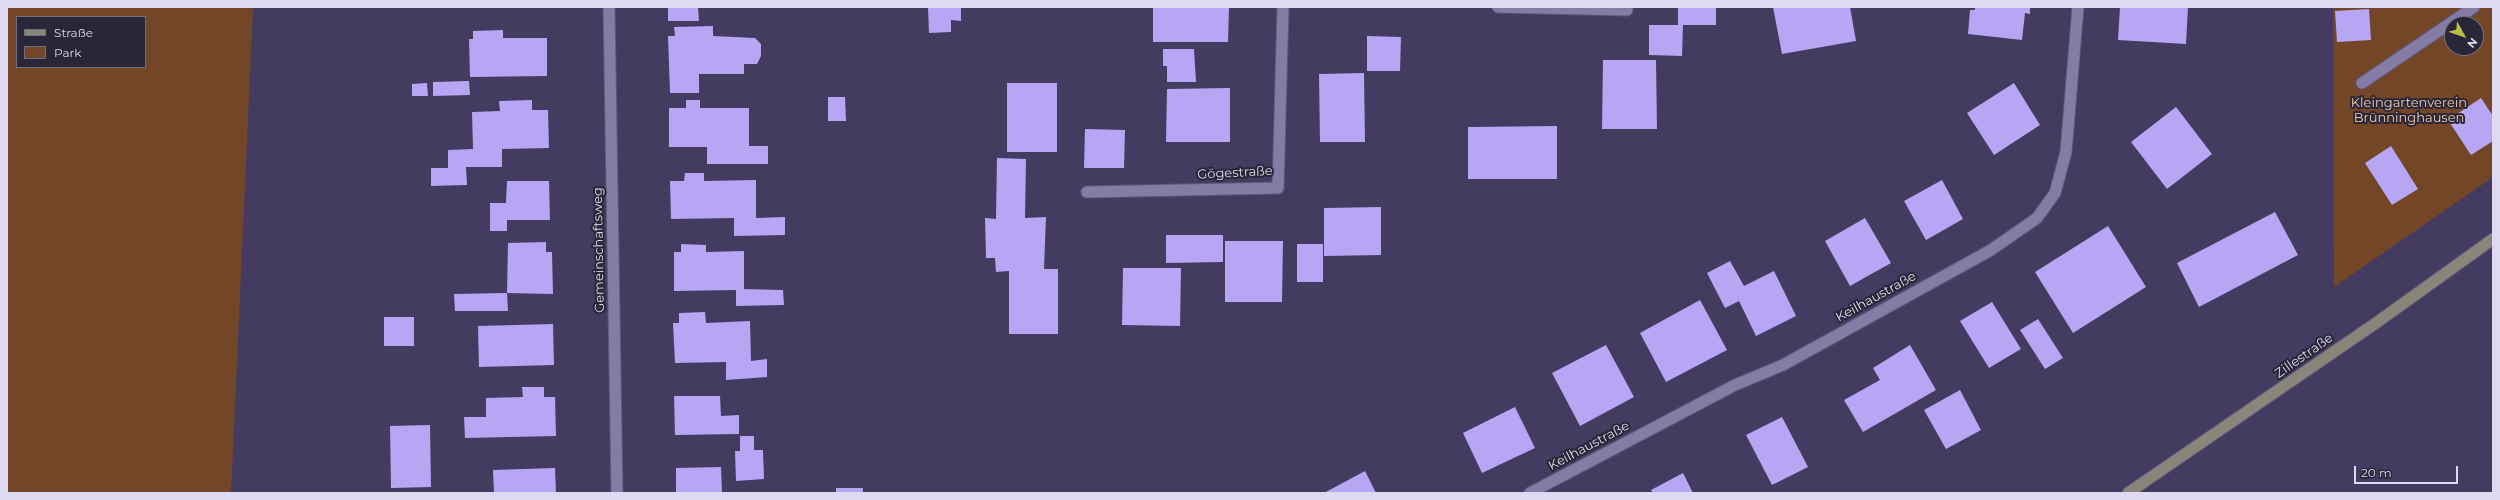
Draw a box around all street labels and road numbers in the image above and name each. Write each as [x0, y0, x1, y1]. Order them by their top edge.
street label: Gögestraße [1197, 163, 1273, 183]
street label: Gemeinschaftsweg [590, 187, 608, 313]
street label: Keilhaustraße [1833, 268, 1919, 326]
street label: Zillestraße [2272, 330, 2336, 382]
street label: Keilhaustraße [1546, 418, 1632, 474]

